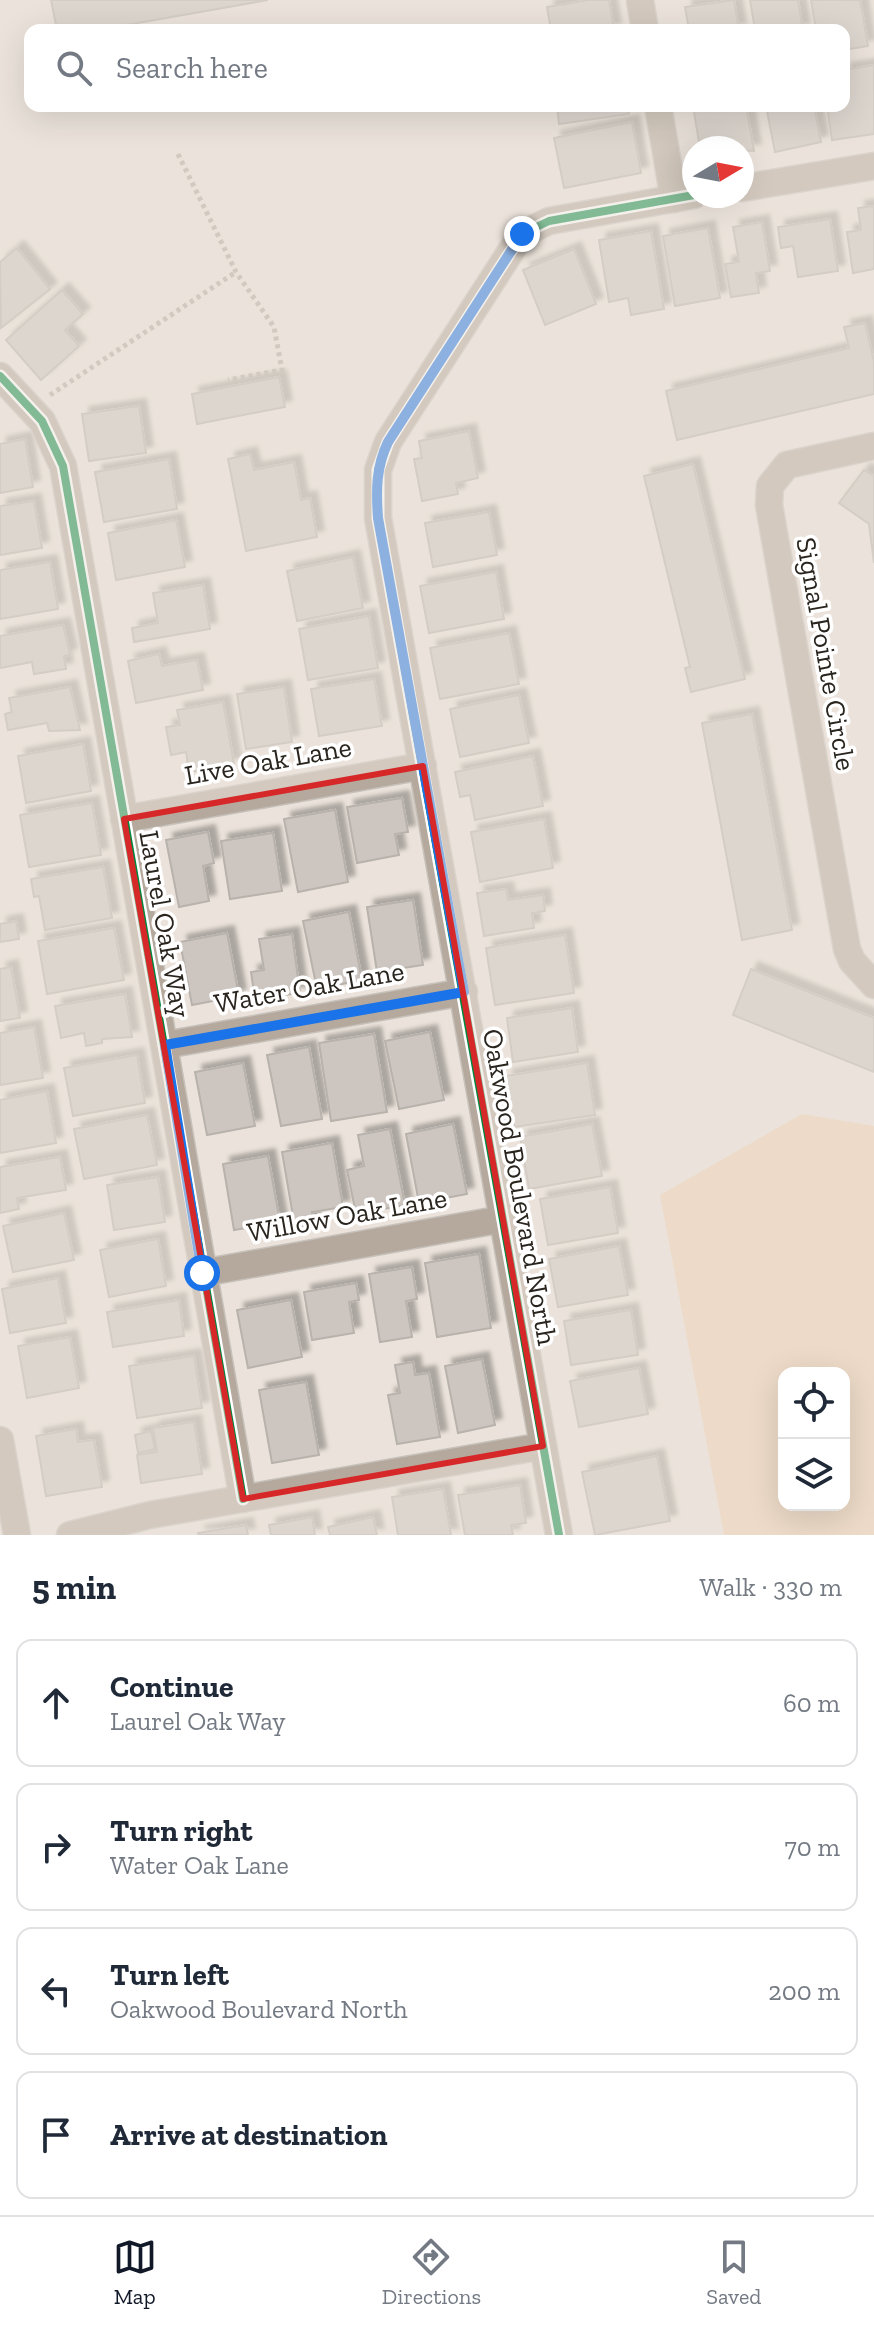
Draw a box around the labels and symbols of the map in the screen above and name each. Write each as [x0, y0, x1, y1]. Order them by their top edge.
north arrow [682, 136, 754, 208]
route end [504, 216, 540, 252]
street label: Signal Pointe Circle [789, 535, 863, 773]
street label: Live Oak Lane [182, 730, 354, 792]
street label: Laurel Oak Way [132, 828, 198, 1021]
street label: Water Oak Lane [211, 954, 407, 1020]
street label: Oakwood Boulevard North [476, 1026, 564, 1348]
street label: Willow Oak Lane [244, 1181, 450, 1249]
route start [184, 1255, 220, 1291]

